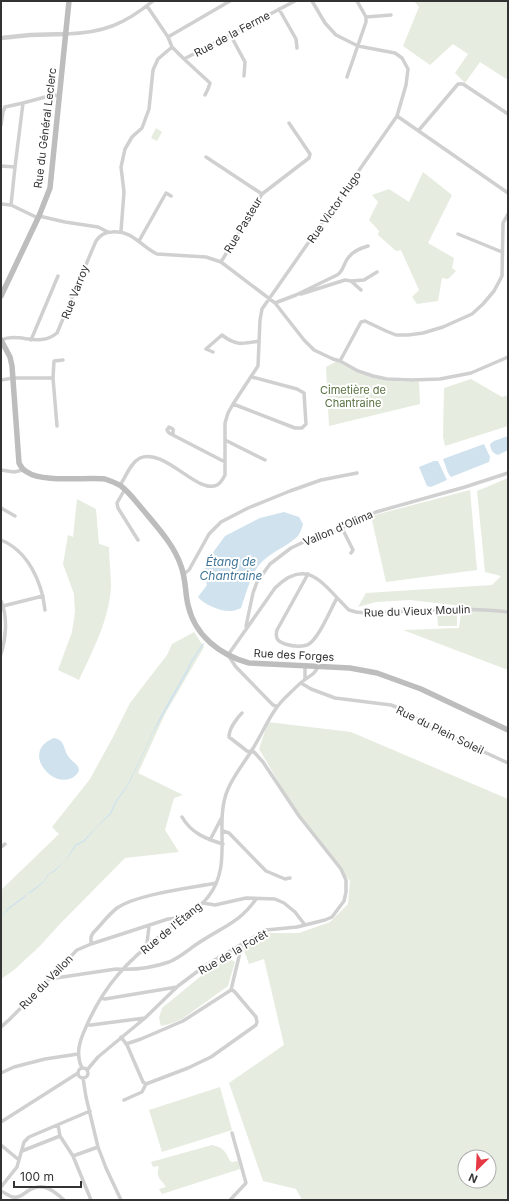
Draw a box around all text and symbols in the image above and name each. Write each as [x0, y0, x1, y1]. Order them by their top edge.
street label: Rue de la Ferme [192, 8, 272, 60]
street label: Rue du Général Leclerc [31, 67, 59, 189]
street label: Rue Victor Hugo [304, 168, 364, 246]
street label: Rue Pasteur [221, 195, 265, 255]
street label: Rue Varroy [58, 263, 92, 321]
park label: Cimetière de Chantraine [320, 383, 386, 410]
street label: Vallon d'Olima [301, 507, 375, 549]
water label: Étang de Chantraine [200, 554, 263, 583]
street label: Rue du Vieux Moulin [364, 602, 470, 620]
street label: Rue des Forges [253, 646, 335, 664]
street label: Rue du Plein Soleil [394, 703, 486, 757]
street label: Rue de l'Étang [137, 899, 205, 957]
street label: Rue de la Forêt [196, 926, 271, 978]
street label: Rue du Vallon [16, 952, 76, 1012]
north arrow [457, 1149, 497, 1189]
scale bar [14, 1163, 81, 1189]
text: 100 m [20, 1169, 54, 1184]
text: N [466, 1170, 480, 1186]

